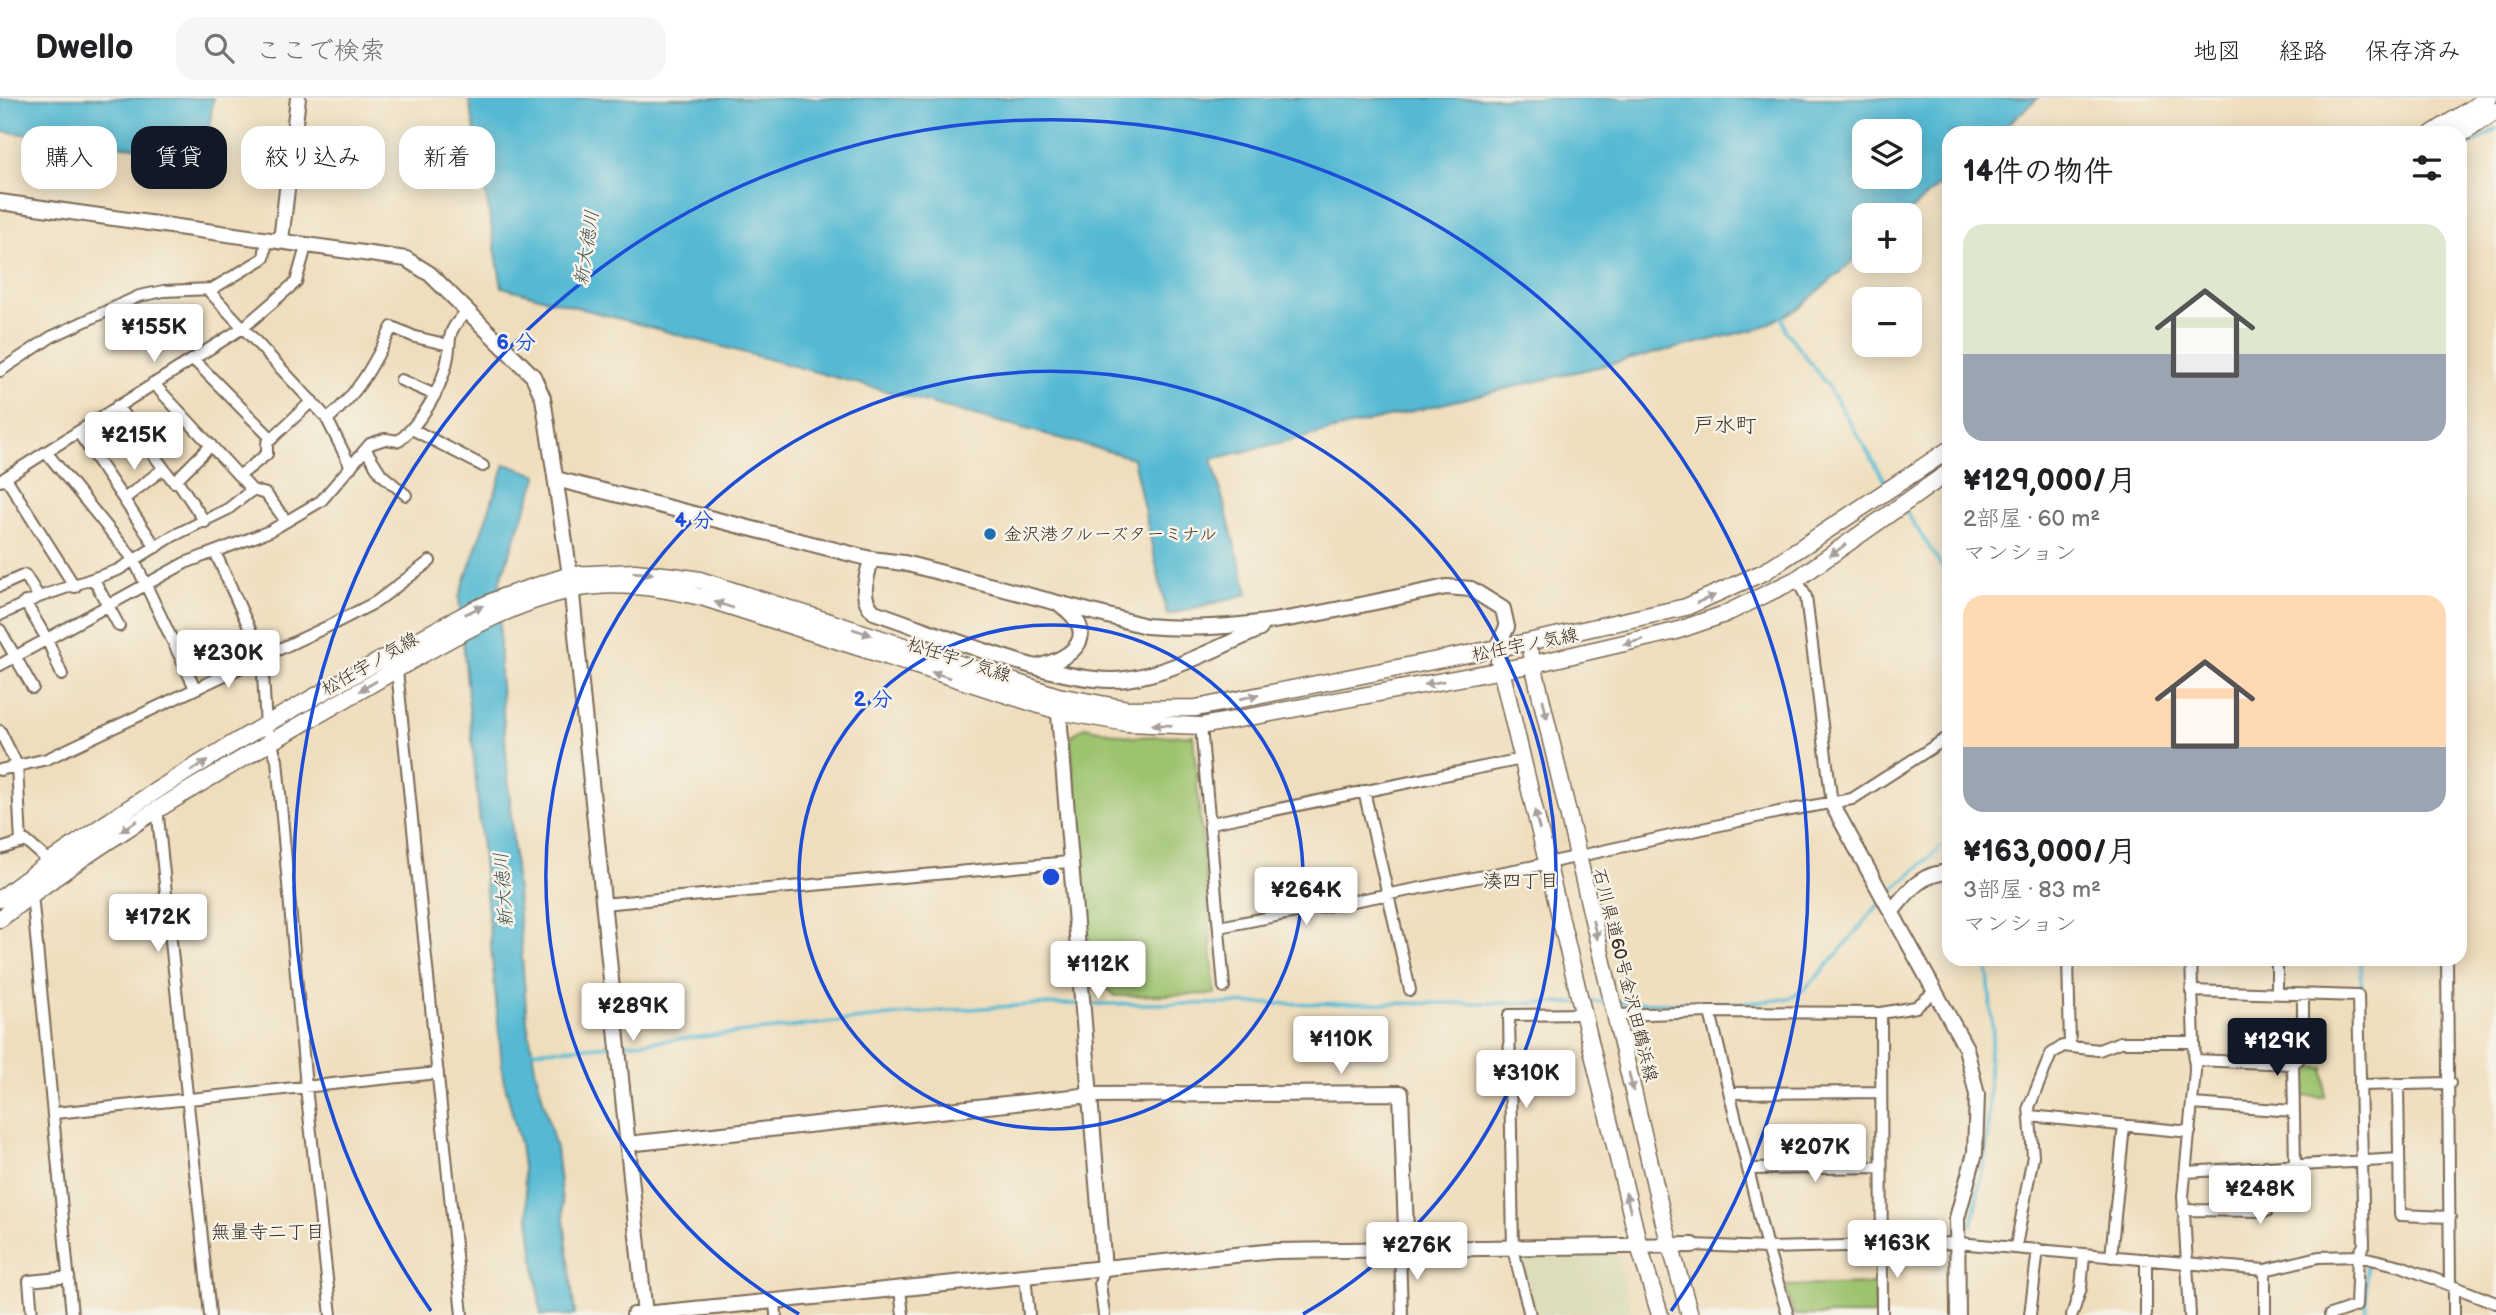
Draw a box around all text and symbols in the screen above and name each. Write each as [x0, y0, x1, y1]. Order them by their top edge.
search box [176, 17, 666, 80]
text: Dwello [35, 28, 134, 68]
icon: search [200, 29, 238, 67]
text: ここで検索 [256, 36, 386, 67]
text: 地図 [2193, 37, 2241, 66]
text: 経路 [2279, 37, 2327, 66]
text: 保存済み [2365, 37, 2461, 66]
map controls [1852, 119, 1922, 357]
button: layers [1852, 119, 1922, 189]
chip: 購入 [21, 126, 117, 189]
chip: 賃貸 [131, 126, 227, 189]
chip: 絞り込み [241, 126, 385, 189]
chip: 新着 [399, 126, 495, 189]
icon: filters [2408, 149, 2446, 187]
text: 14件の物件 [1963, 154, 2113, 190]
button: + [1852, 203, 1922, 273]
water label: 新大徳川 [570, 209, 604, 287]
icon: home [2142, 270, 2268, 396]
button: − [1852, 287, 1922, 357]
pin: ¥155K [105, 304, 203, 364]
text: ¥155K [121, 313, 187, 341]
text: 6 分 [496, 330, 536, 355]
pin: ¥215K [85, 412, 183, 472]
district label: 戸水町 [1694, 413, 1757, 438]
text: ¥215K [101, 421, 167, 449]
text: ¥129,000/月 [1963, 463, 2137, 499]
text: 2部屋 · 60 m² [1963, 505, 2100, 533]
text: 4 分 [674, 508, 714, 533]
place label: 金沢港クルーズターミナル [1004, 524, 1217, 545]
marker: 金沢港クルーズターミナル [982, 526, 998, 542]
text: マンション [1963, 539, 2077, 567]
one-way arrow [1829, 543, 1848, 557]
one-way arrow [632, 568, 654, 579]
one-way arrow [1696, 593, 1716, 605]
one-way arrow [714, 599, 735, 610]
one-way arrow [464, 604, 484, 616]
street label: 松任宇ノ気線 [1470, 624, 1580, 666]
one-way arrow [852, 627, 873, 638]
street label: 松任宇ノ気線 [318, 628, 422, 700]
pin: ¥230K [179, 630, 277, 690]
street label: 松任宇ノ気線 [904, 633, 1014, 687]
one-way arrow [1622, 637, 1644, 648]
text: ¥230K [193, 639, 263, 667]
icon: home [2142, 641, 2268, 767]
one-way arrow [930, 669, 951, 680]
one-way arrow [1423, 677, 1445, 688]
one-way arrow [359, 680, 378, 693]
text: 2 分 [853, 687, 893, 712]
one-way arrow [1238, 692, 1260, 703]
one-way arrow [1539, 698, 1550, 720]
one-way arrow [1150, 719, 1172, 730]
one-way arrow [189, 760, 209, 772]
one-way arrow [1531, 809, 1542, 831]
one-way arrow [120, 819, 139, 832]
text: ¥163,000/月 [1963, 834, 2137, 870]
water label: 新大徳川 [490, 851, 518, 929]
centre of rings [1039, 865, 1063, 889]
street label: 石川県道60号金沢田鶴浜線 [1588, 866, 1662, 1084]
pin: ¥264K [1257, 868, 1355, 927]
district label: 湊四丁目 [1483, 870, 1559, 893]
text: ¥264K [1270, 876, 1342, 904]
text: 3部屋 · 83 m² [1963, 876, 2101, 904]
pin: ¥172K [109, 894, 207, 954]
text: ¥172K [125, 903, 191, 931]
text: マンション [1963, 910, 2077, 938]
one-way arrow [1589, 920, 1600, 942]
pin: ¥112K [1049, 942, 1147, 1001]
text: ¥112K [1067, 950, 1129, 978]
pin: ¥289K [584, 984, 682, 1043]
text: ¥289K [598, 992, 668, 1020]
pin: ¥110K [1292, 1016, 1390, 1076]
pin: ¥129K [2228, 1018, 2326, 1078]
text: ¥110K [1309, 1025, 1373, 1053]
text: ¥129K [2244, 1027, 2310, 1055]
pin: ¥310K [1477, 1051, 1575, 1110]
text: ¥310K [1492, 1059, 1560, 1087]
one-way arrow [1626, 1071, 1637, 1093]
pin: ¥207K [1766, 1124, 1864, 1184]
text: ¥207K [1780, 1133, 1850, 1161]
pin: ¥248K [2211, 1166, 2309, 1226]
text: ¥248K [2225, 1175, 2295, 1203]
one-way arrow [1622, 1191, 1633, 1213]
pin: ¥163K [1848, 1220, 1946, 1280]
district label: 無量寺二丁目 [211, 1221, 325, 1244]
pin: ¥276K [1368, 1222, 1466, 1282]
text: ¥163K [1864, 1229, 1930, 1257]
text: ¥276K [1382, 1231, 1452, 1259]

